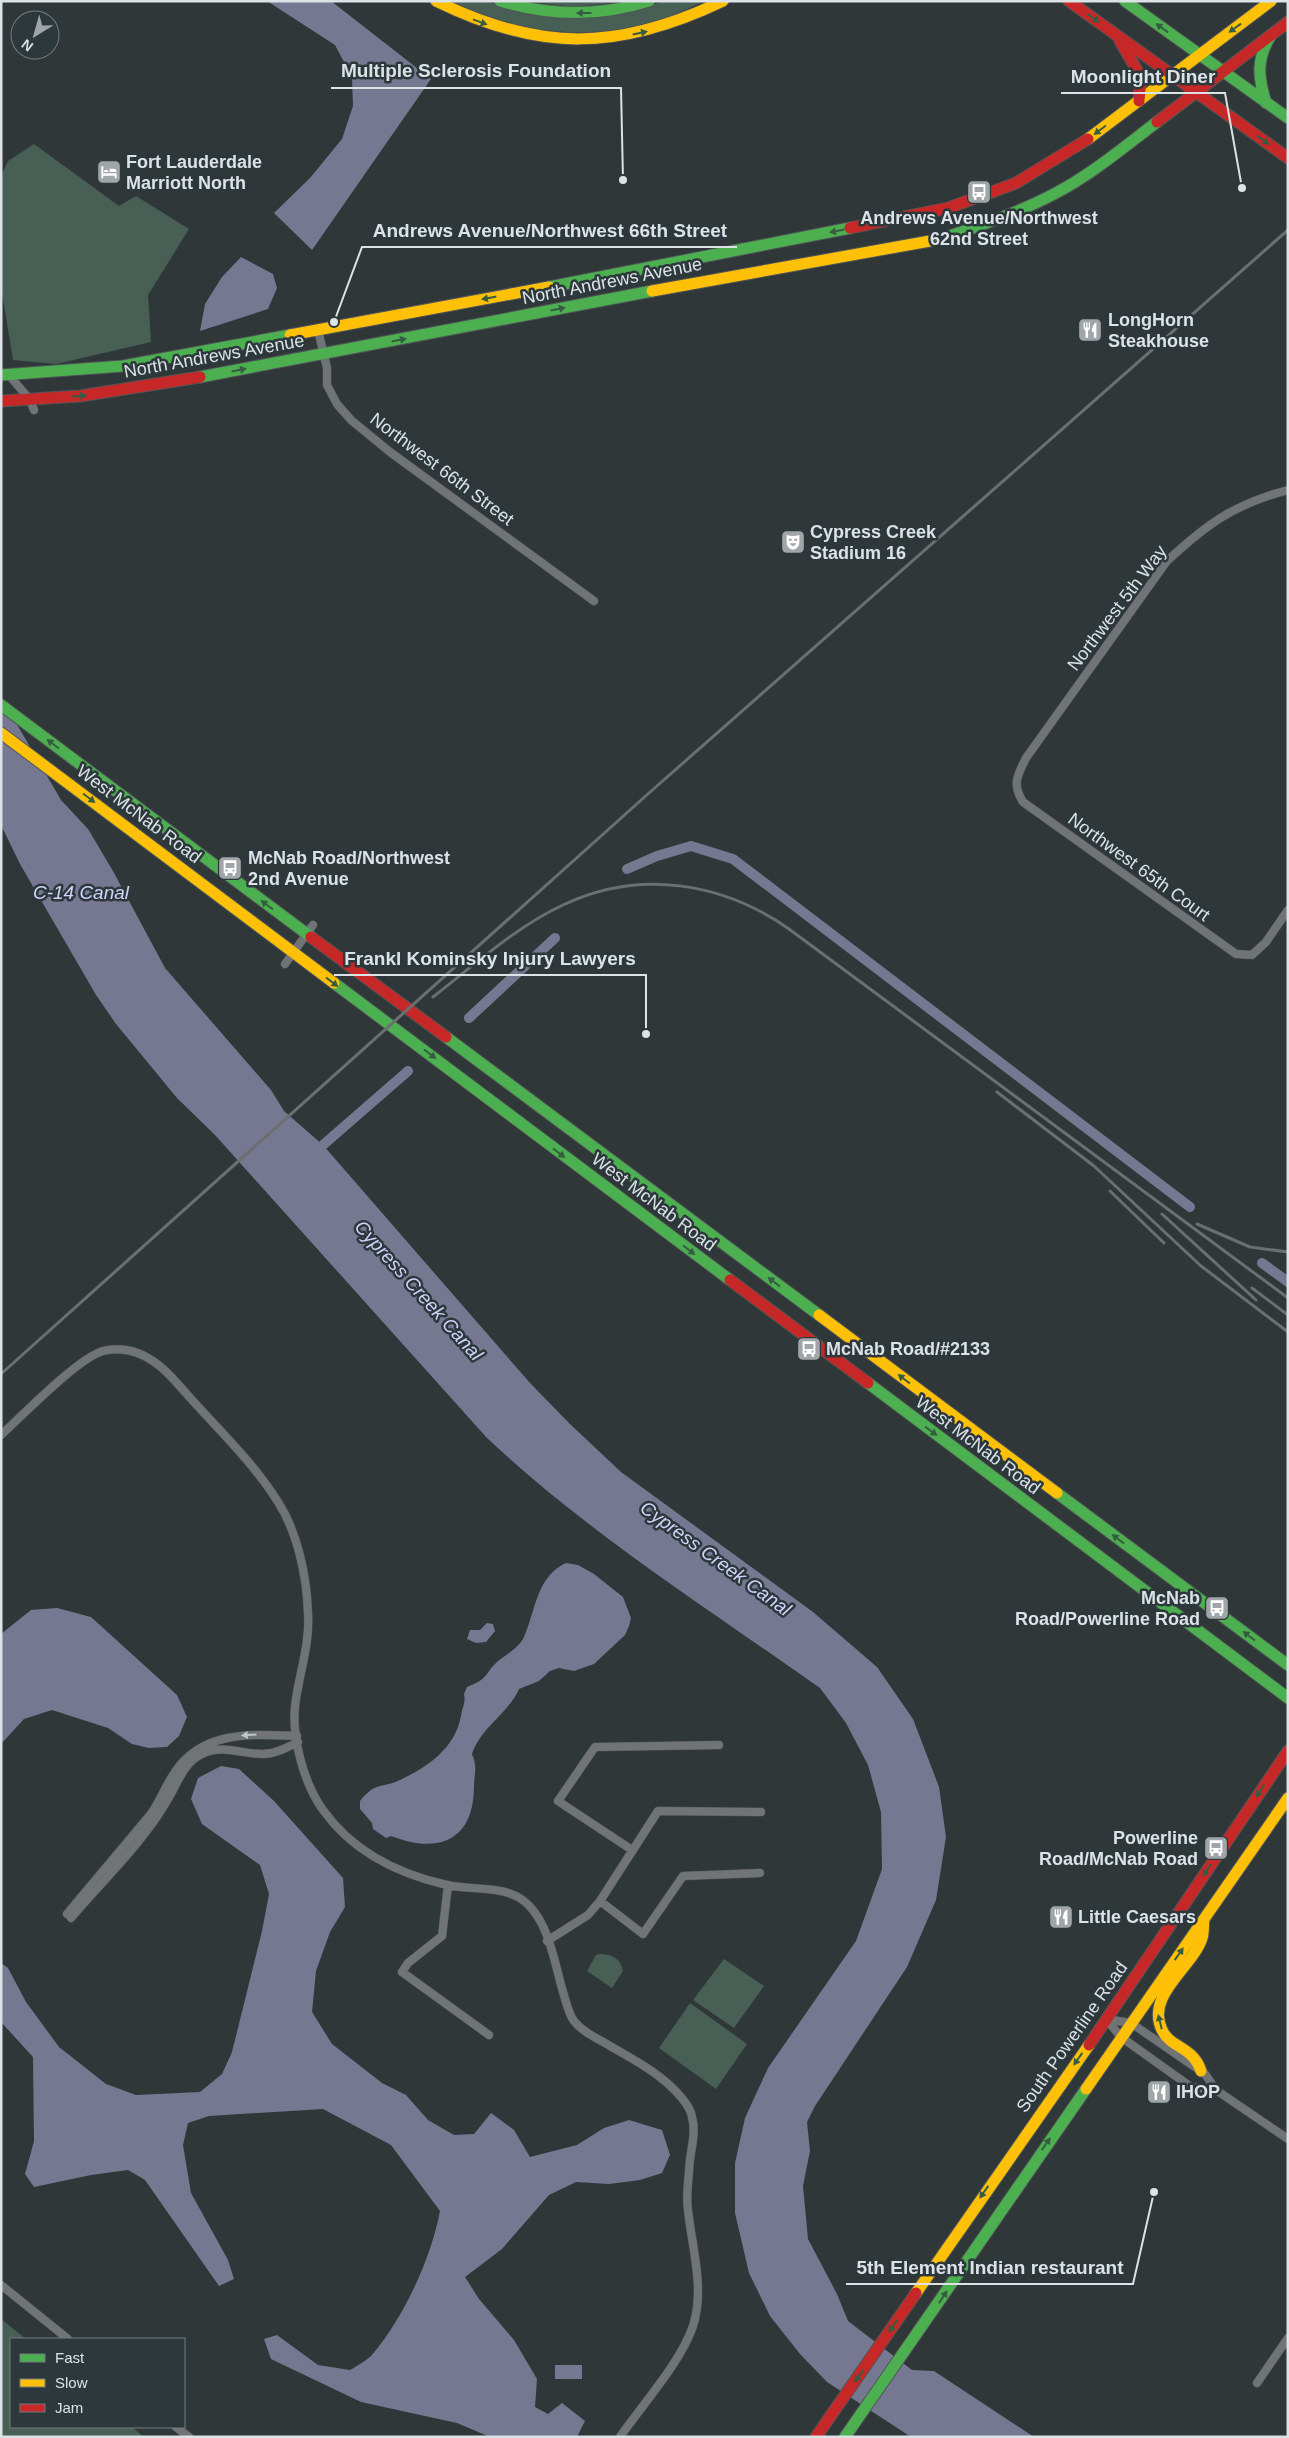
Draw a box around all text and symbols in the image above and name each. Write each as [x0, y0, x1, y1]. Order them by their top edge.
one-way arrow [576, 9, 592, 17]
north arrow [10, 10, 60, 60]
one-way arrow [1086, 13, 1099, 23]
one-way arrow [473, 18, 488, 26]
one-way arrow [1155, 23, 1169, 33]
one-way arrow [1228, 23, 1242, 33]
one-way arrow [632, 29, 648, 37]
text: N [18, 36, 36, 55]
callout: Multiple Sclerosis Foundation [331, 54, 621, 88]
callout: Moonlight Diner [1061, 59, 1225, 93]
text: Multiple Sclerosis Foundation [341, 60, 611, 81]
text: Moonlight Diner [1071, 66, 1216, 87]
one-way arrow [1094, 125, 1107, 136]
one-way arrow [1256, 135, 1270, 145]
place label: Fort Lauderdale Marriott North [126, 152, 262, 193]
hotel icon: Fort Lauderdale Marriott North [96, 159, 122, 185]
bus stop icon: Andrews Avenue/Northwest 62nd Street [966, 179, 992, 205]
place label: Andrews Avenue/Northwest 62nd Street [860, 208, 1098, 249]
callout: Andrews Avenue/Northwest 66th Street [362, 213, 737, 247]
text: Andrews Avenue/Northwest 66th Street [373, 220, 728, 241]
one-way arrow [829, 227, 845, 235]
street label: North Andrews Avenue [520, 254, 704, 308]
one-way arrow [480, 294, 496, 302]
one-way arrow [551, 304, 567, 312]
place label: LongHorn Steakhouse [1108, 310, 1209, 351]
restaurant icon: LongHorn Steakhouse [1077, 317, 1103, 343]
street label: North Andrews Avenue [122, 330, 306, 382]
one-way arrow [391, 335, 407, 343]
one-way arrow [232, 366, 248, 374]
one-way arrow [71, 392, 87, 400]
street label: Northwest 66th Street [366, 409, 518, 529]
place label: Cypress Creek Stadium 16 [810, 522, 937, 563]
theatre icon: Cypress Creek Stadium 16 [780, 529, 806, 555]
street label: Northwest 5th Way [1063, 542, 1171, 674]
one-way arrow [47, 739, 60, 750]
street label: West McNab Road [73, 761, 205, 867]
one-way arrow [82, 793, 95, 804]
street label: Northwest 65th Court [1064, 809, 1214, 925]
place label: McNab Road/Northwest 2nd Avenue [248, 848, 450, 889]
bus stop icon: McNab Road/Northwest 2nd Avenue [217, 855, 243, 881]
water label: C-14 Canal [33, 882, 130, 903]
one-way arrow [260, 900, 274, 910]
callout: Frankl Kominsky Injury Lawyers [334, 941, 646, 975]
text: Frankl Kominsky Injury Lawyers [344, 948, 636, 969]
one-way arrow [325, 976, 338, 987]
one-way arrow [423, 1049, 436, 1060]
one-way arrow [552, 1147, 565, 1158]
street label: West McNab Road [588, 1149, 720, 1255]
water label: Cypress Creek Canal [350, 1216, 487, 1365]
one-way arrow [682, 1245, 695, 1256]
one-way arrow [768, 1276, 781, 1287]
bus stop icon: McNab Road/#2133 [796, 1336, 822, 1362]
place label: McNab Road/#2133 [826, 1339, 990, 1359]
one-way arrow [897, 1374, 911, 1384]
street label: West McNab Road [912, 1392, 1044, 1498]
one-way arrow [924, 1426, 937, 1437]
water label: Cypress Creek Canal [636, 1497, 796, 1620]
one-way arrow [1111, 1534, 1125, 1544]
place label: McNab Road/Powerline Road [1015, 1588, 1200, 1629]
bus stop icon: McNab Road/Powerline Road [1204, 1595, 1230, 1621]
one-way arrow [1242, 1631, 1256, 1641]
one-way arrow [240, 1732, 256, 1740]
one-way arrow [1255, 1784, 1265, 1798]
place label: Powerline Road/McNab Road [1039, 1828, 1198, 1869]
bus stop icon: Powerline Road/McNab Road [1203, 1835, 1229, 1861]
one-way arrow [1202, 1864, 1212, 1877]
restaurant icon: Little Caesars [1048, 1904, 1074, 1930]
place label: Little Caesars [1078, 1907, 1196, 1927]
one-way arrow [1174, 1948, 1184, 1961]
street label: South Powerline Road [1012, 1958, 1132, 2116]
one-way arrow [1156, 2015, 1164, 2030]
one-way arrow [1073, 2052, 1083, 2066]
restaurant icon: IHOP [1146, 2079, 1172, 2105]
place label: IHOP [1176, 2082, 1220, 2102]
one-way arrow [1041, 2138, 1051, 2151]
one-way arrow [979, 2185, 989, 2199]
callout: 5th Element Indian restaurant [846, 2250, 1133, 2284]
text: 5th Element Indian restaurant [856, 2257, 1124, 2278]
one-way arrow [938, 2290, 947, 2304]
one-way arrow [888, 2320, 898, 2333]
legend [10, 2338, 185, 2428]
text: Fast [55, 2349, 85, 2366]
one-way arrow [854, 2369, 864, 2383]
text: Slow [55, 2374, 88, 2391]
text: Jam [55, 2399, 83, 2416]

